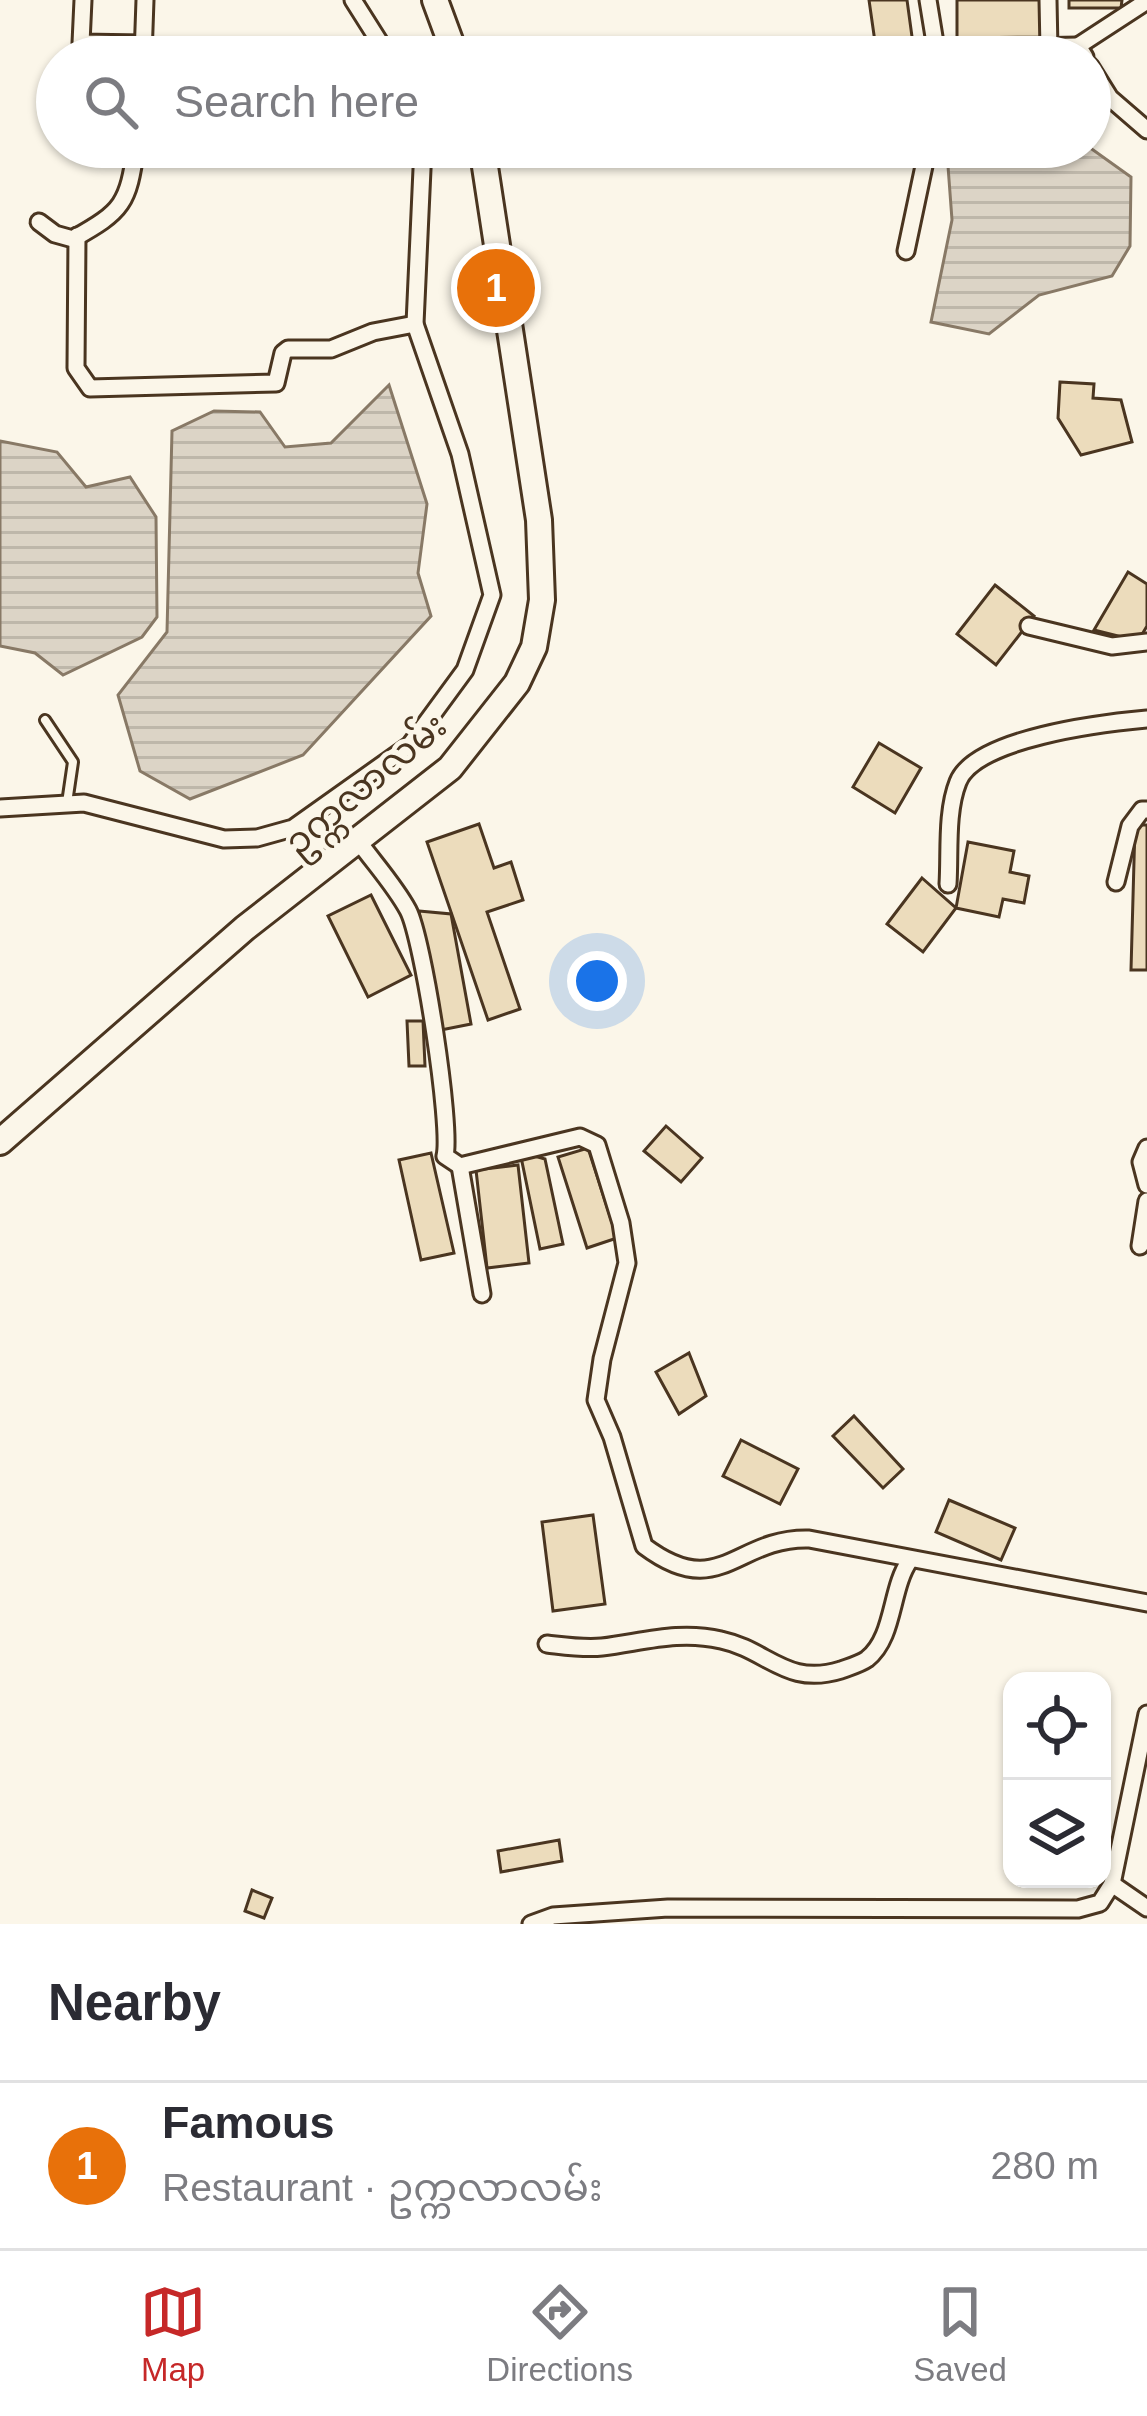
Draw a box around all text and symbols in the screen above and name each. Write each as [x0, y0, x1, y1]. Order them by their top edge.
search box [36, 36, 1111, 168]
icon: search [78, 69, 144, 135]
text: Search here [174, 76, 419, 127]
pin: 1 [457, 243, 535, 333]
street label: ဥက္ကလာလမ်း [273, 701, 460, 870]
your location [567, 951, 627, 1011]
map controls [1003, 1672, 1111, 1888]
button: locate [1003, 1672, 1111, 1780]
button: layers [1003, 1780, 1111, 1888]
text: Nearby [48, 1974, 221, 2031]
text: Famous [162, 2097, 335, 2148]
text: 1 [76, 2144, 98, 2187]
text: 280 m [991, 2144, 1099, 2187]
text: Restaurant · ဥက္ကလာလမ်း [162, 2166, 602, 2209]
tab: Map [140, 2279, 206, 2389]
tab: Directions [486, 2279, 633, 2389]
tab: Saved [913, 2279, 1007, 2389]

